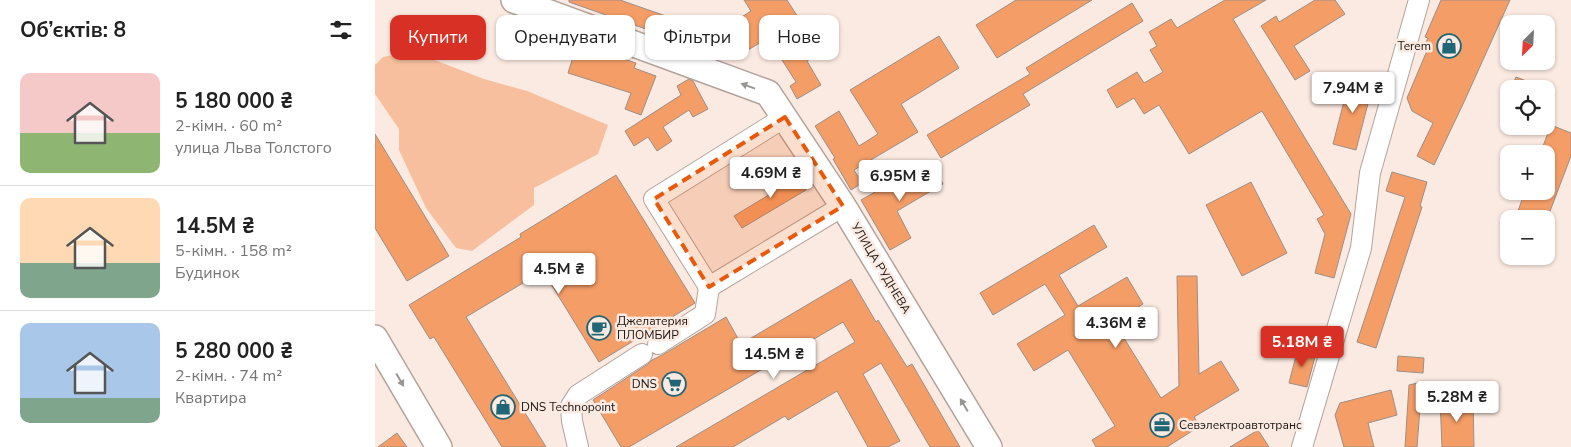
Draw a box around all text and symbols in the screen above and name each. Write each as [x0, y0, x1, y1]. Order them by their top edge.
chip: Купити [390, 15, 486, 60]
chip: Орендувати [496, 15, 635, 60]
chip: Фільтри [645, 15, 749, 60]
chip: Нове [759, 15, 839, 60]
north arrow [1500, 15, 1555, 70]
map controls [1500, 15, 1555, 265]
text: Об’єктів: 8 [20, 16, 126, 44]
icon: filters [327, 16, 355, 44]
shop icon: Terem [1436, 33, 1462, 59]
place label: Terem [1397, 38, 1431, 54]
pin: 7.94M ₴ [1307, 72, 1399, 114]
text: 7.94M ₴ [1323, 77, 1383, 99]
button: locate [1500, 80, 1555, 135]
one-way arrow [740, 82, 755, 90]
text: 5 180 000 ₴ [175, 87, 293, 115]
icon: home [60, 93, 120, 153]
text: 2-кімн. · 60 m² [175, 115, 282, 137]
text: улица Льва Толстого [175, 137, 332, 159]
button: + [1500, 145, 1555, 200]
pin: 4.69M ₴ [725, 156, 817, 199]
pin: 6.95M ₴ [854, 160, 946, 202]
text: 4.69M ₴ [741, 162, 801, 184]
text: 6.95M ₴ [870, 165, 930, 187]
button: − [1500, 210, 1555, 265]
text: 14.5M ₴ [175, 212, 255, 240]
icon: home [60, 218, 120, 278]
street label: УЛИЦА РУДНЕВА [847, 219, 915, 317]
text: 5-кімн. · 158 m² [175, 240, 292, 262]
pin: 4.5M ₴ [518, 252, 600, 295]
text: 4.5M ₴ [534, 258, 584, 280]
text: Будинок [175, 262, 239, 284]
pin: 4.36M ₴ [1070, 306, 1162, 349]
text: 4.36M ₴ [1086, 312, 1146, 334]
place label: Джелатерия ПЛОМБИР [617, 313, 688, 343]
cafe icon: Джелатерия ПЛОМБИР [586, 315, 612, 341]
pin: 5.18M ₴ [1256, 326, 1348, 368]
text: 5.18M ₴ [1272, 331, 1332, 353]
text: 5 280 000 ₴ [175, 337, 293, 365]
pin: 14.5M ₴ [728, 338, 820, 380]
icon: home [60, 343, 120, 403]
text: 14.5M ₴ [744, 343, 804, 365]
text: 2-кімн. · 74 m² [175, 365, 282, 387]
supermarket icon: DNS [661, 371, 687, 397]
one-way arrow [395, 373, 404, 387]
place label: DNS [632, 376, 657, 392]
pin: 5.28M ₴ [1411, 380, 1503, 423]
text: 5.28M ₴ [1427, 386, 1487, 408]
text: Квартира [175, 387, 247, 409]
shop icon: DNS Technopoint [490, 394, 516, 420]
place label: DNS Technopoint [521, 399, 616, 415]
one-way arrow [959, 399, 968, 412]
office icon: Севэлектроавтотранс [1149, 412, 1175, 438]
place label: Севэлектроавтотранс [1179, 417, 1302, 433]

